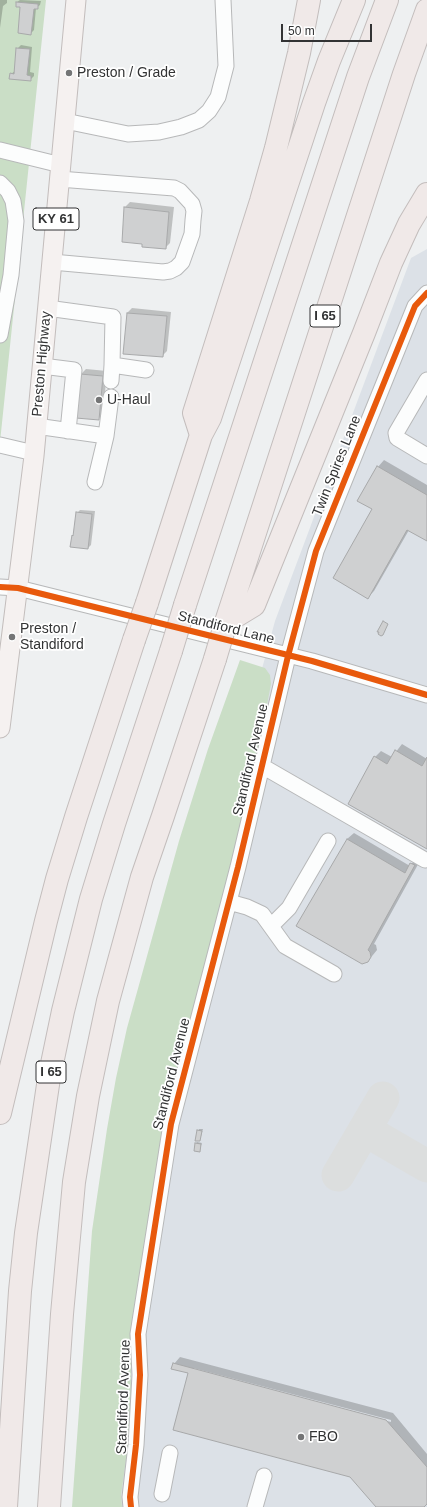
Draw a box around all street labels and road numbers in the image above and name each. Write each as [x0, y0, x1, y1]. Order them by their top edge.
road number: KY 61 [33, 208, 79, 230]
road number: I 65 [310, 305, 340, 327]
street label: Preston Highway [29, 311, 55, 417]
street label: Twin Spires Lane [309, 413, 365, 519]
street label: Standiford Lane [176, 608, 276, 648]
street label: Standiford Avenue [230, 702, 272, 818]
street label: Standiford Avenue [150, 1016, 194, 1132]
road number: I 65 [36, 1061, 66, 1083]
street label: Standiford Avenue [114, 1339, 134, 1455]

